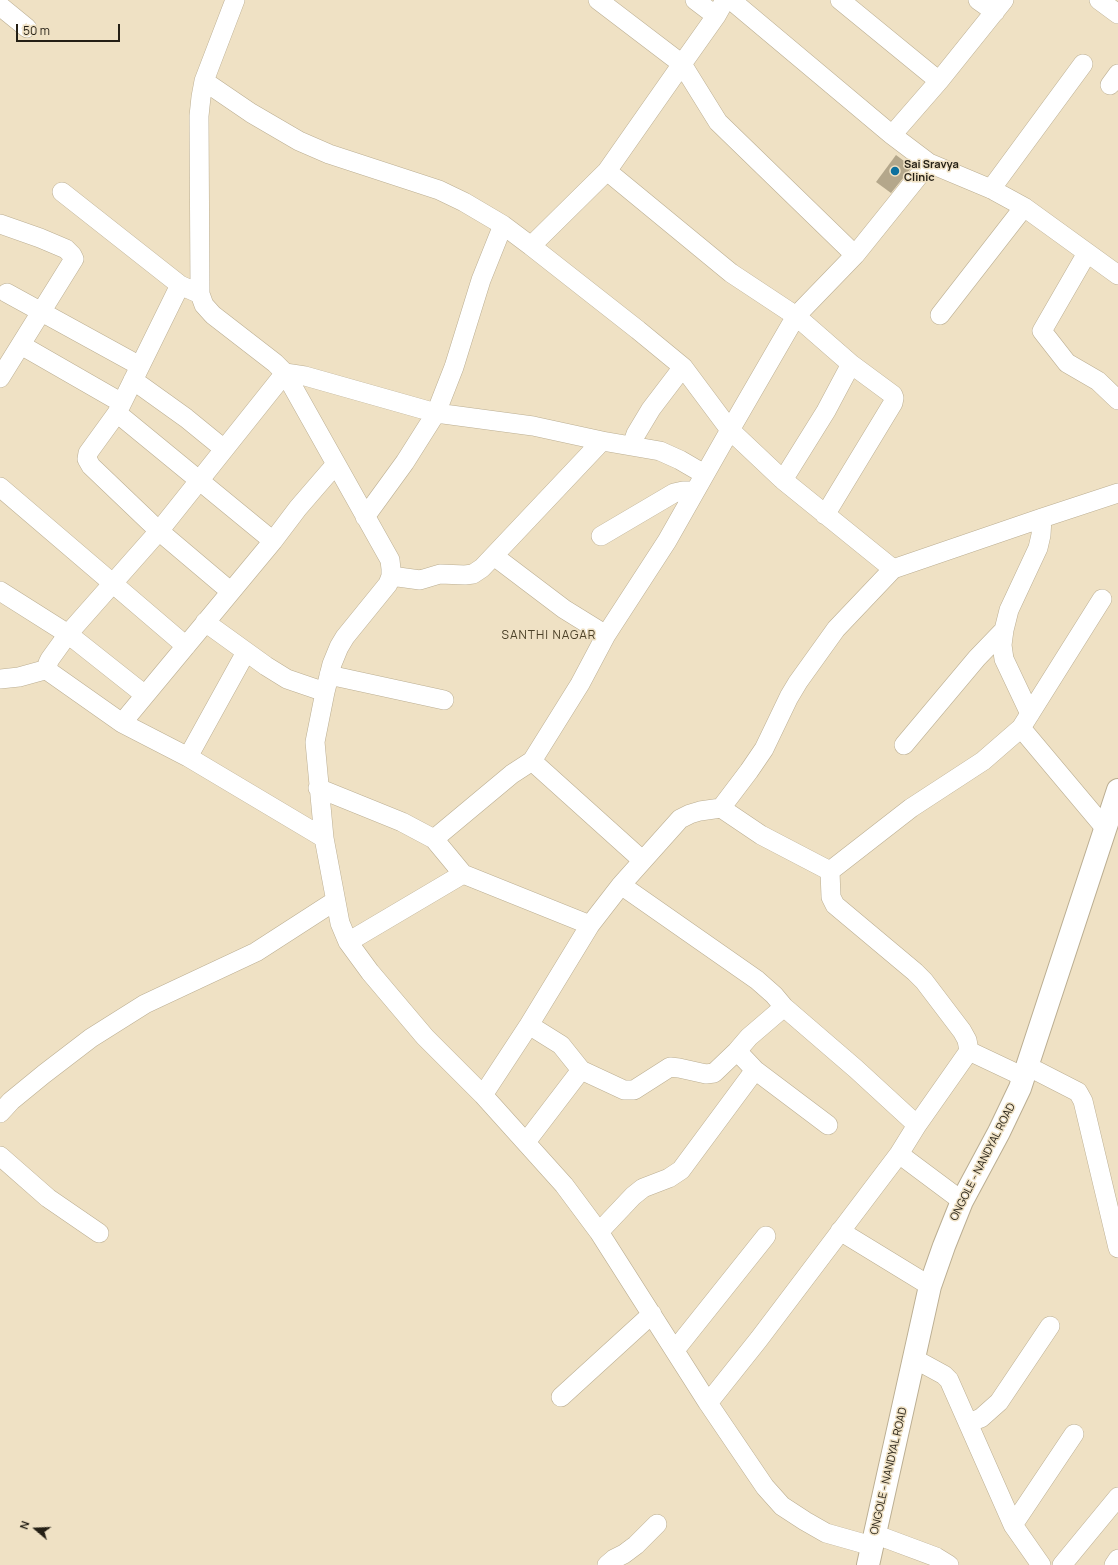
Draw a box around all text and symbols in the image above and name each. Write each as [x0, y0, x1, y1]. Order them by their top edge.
scale bar [18, 16, 122, 42]
text: 50 m [23, 22, 50, 39]
place label: Sai Sravya Clinic [904, 158, 959, 184]
marker: Sai Sravya Clinic [889, 165, 901, 177]
district label: SANTHI NAGAR [502, 629, 596, 643]
street label: ONGOLE - NANDYAL ROAD [948, 1101, 1018, 1223]
street label: ONGOLE - NANDYAL ROAD [868, 1406, 910, 1536]
north arrow [16, 1509, 56, 1549]
text: N [16, 1519, 33, 1531]

